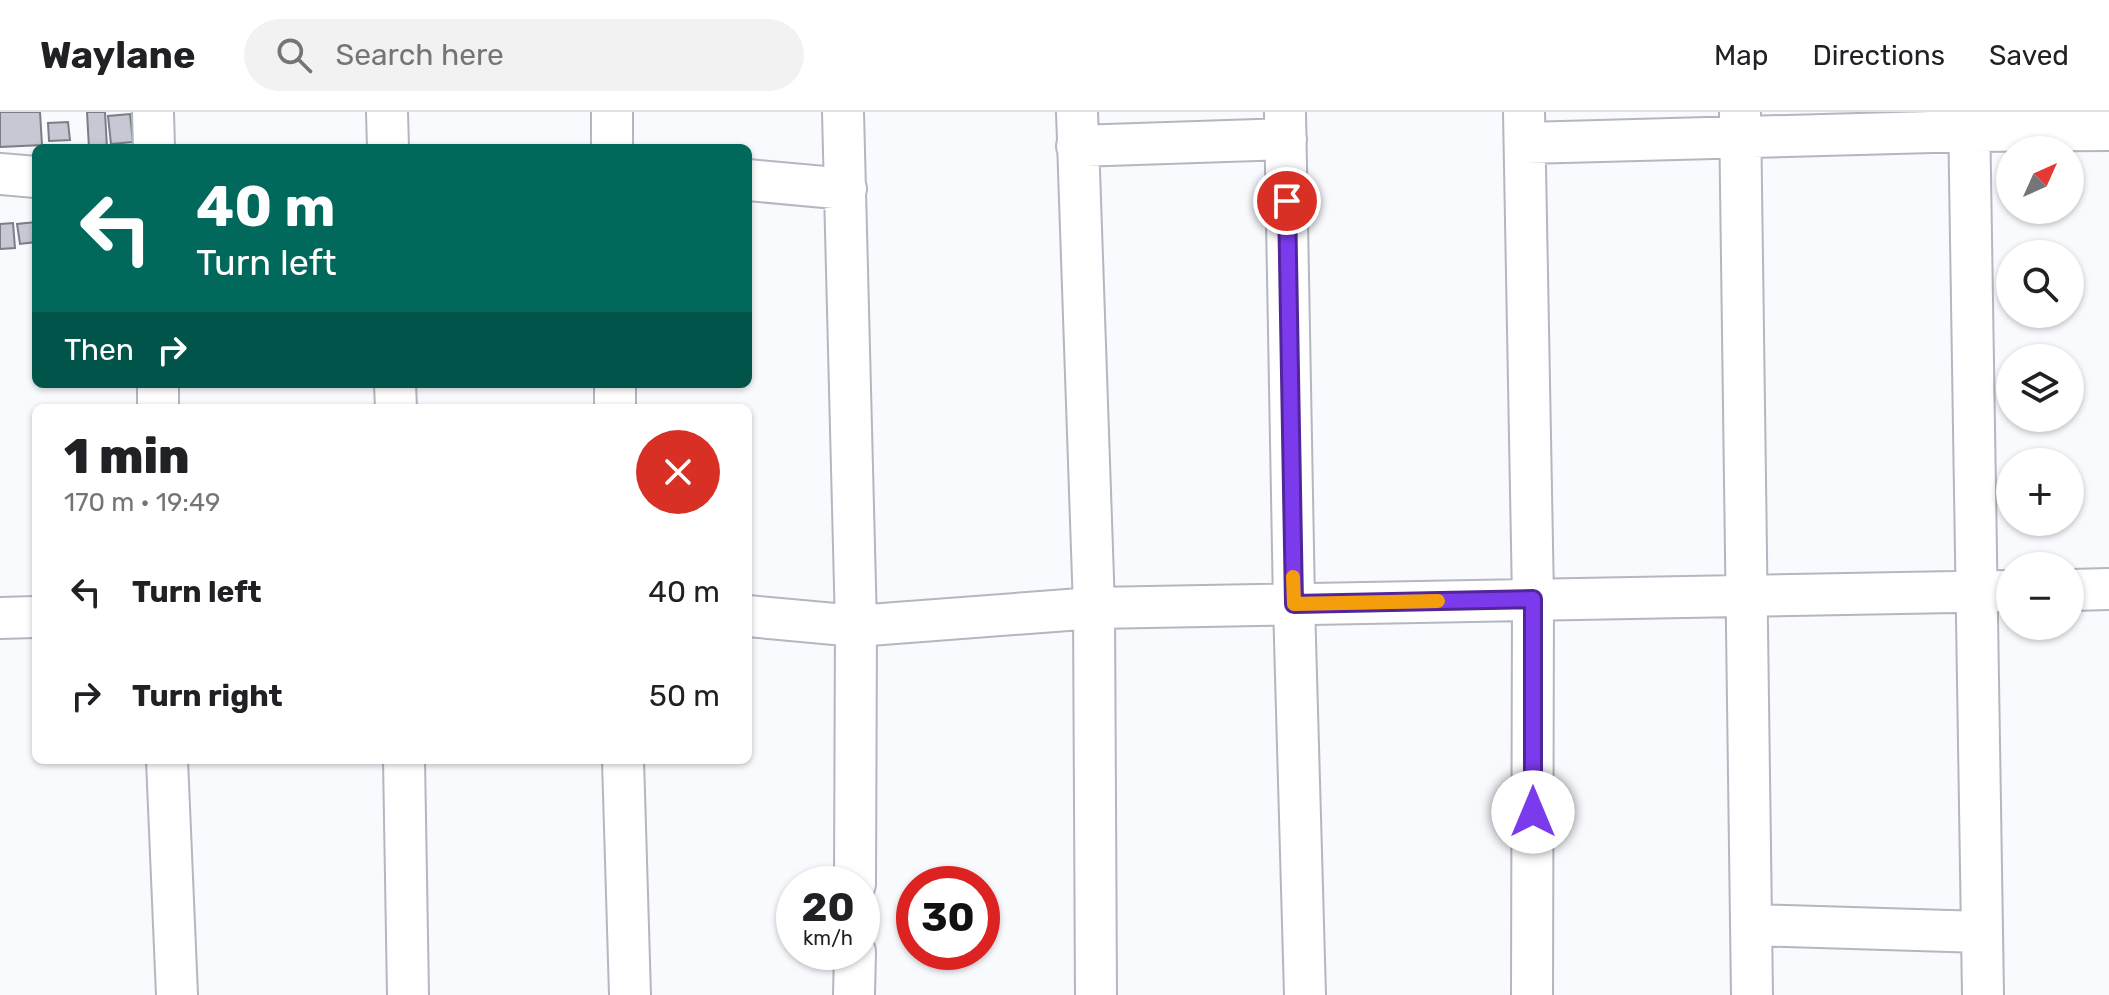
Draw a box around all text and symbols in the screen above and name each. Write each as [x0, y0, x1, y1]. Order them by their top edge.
search box [244, 19, 804, 91]
text: Waylane [40, 32, 196, 78]
icon: search [272, 33, 316, 77]
text: Search here [336, 37, 504, 73]
text: Map [1714, 39, 1768, 72]
text: Directions [1812, 39, 1945, 72]
text: Saved [1989, 39, 2069, 72]
north arrow [1996, 136, 2084, 224]
map controls [1996, 136, 2084, 640]
pin [1253, 167, 1321, 235]
text: 40 m [196, 174, 336, 240]
icon: left [64, 176, 168, 280]
icon: arrive [1265, 179, 1309, 223]
button: search [1996, 240, 2084, 328]
text: Turn left [196, 241, 337, 284]
icon: right [150, 328, 194, 372]
text: Then [64, 332, 134, 368]
button: layers [1996, 344, 2084, 432]
text: 1 min [64, 428, 190, 485]
button: close [636, 430, 720, 514]
button: + [1996, 448, 2084, 536]
text: 170 m · 19:49 [64, 487, 220, 518]
button: − [1996, 552, 2084, 640]
icon: left [64, 570, 108, 614]
text: Turn left [132, 574, 262, 610]
text: 40 m [648, 574, 720, 610]
icon: right [64, 674, 108, 718]
text: Turn right [132, 678, 283, 714]
text: 50 m [649, 678, 720, 714]
position arrow [1491, 770, 1575, 854]
speed limit sign: 30 [896, 866, 1000, 970]
text: 20 [801, 884, 855, 931]
text: km/h [803, 926, 853, 950]

